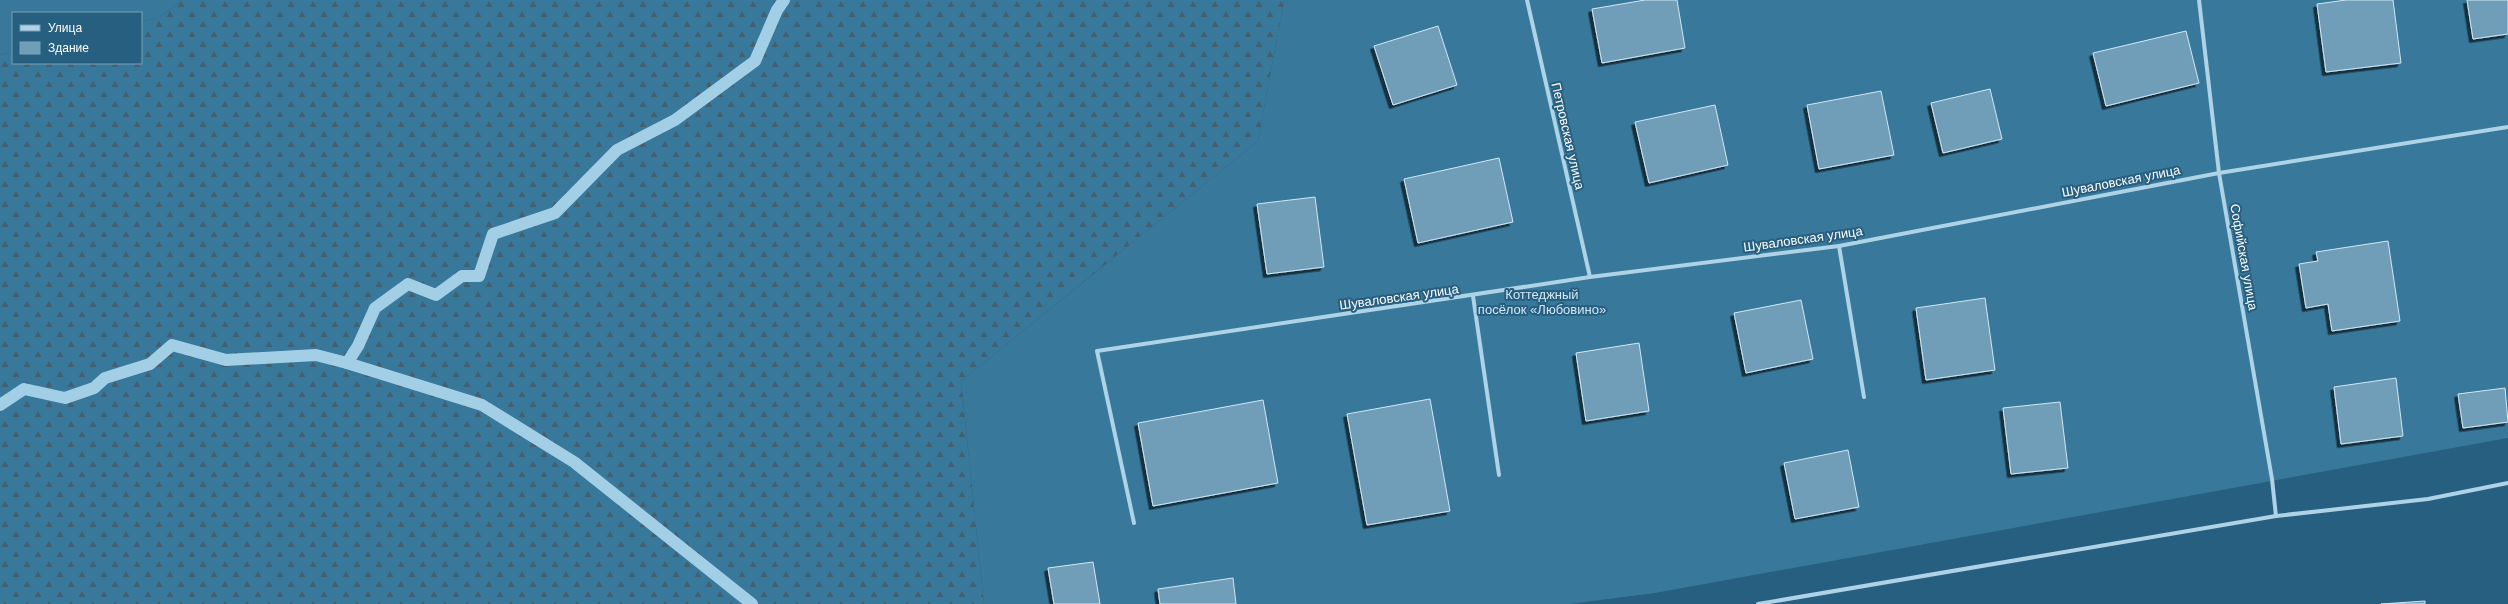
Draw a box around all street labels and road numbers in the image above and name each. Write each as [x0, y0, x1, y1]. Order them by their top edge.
street label: Петровская улица [1548, 81, 1588, 192]
street label: Шуваловская улица [2061, 162, 2182, 200]
street label: Софийская улица [2227, 203, 2261, 312]
street label: Шуваловская улица [1742, 223, 1864, 255]
street label: Шуваловская улица [1338, 281, 1460, 313]

